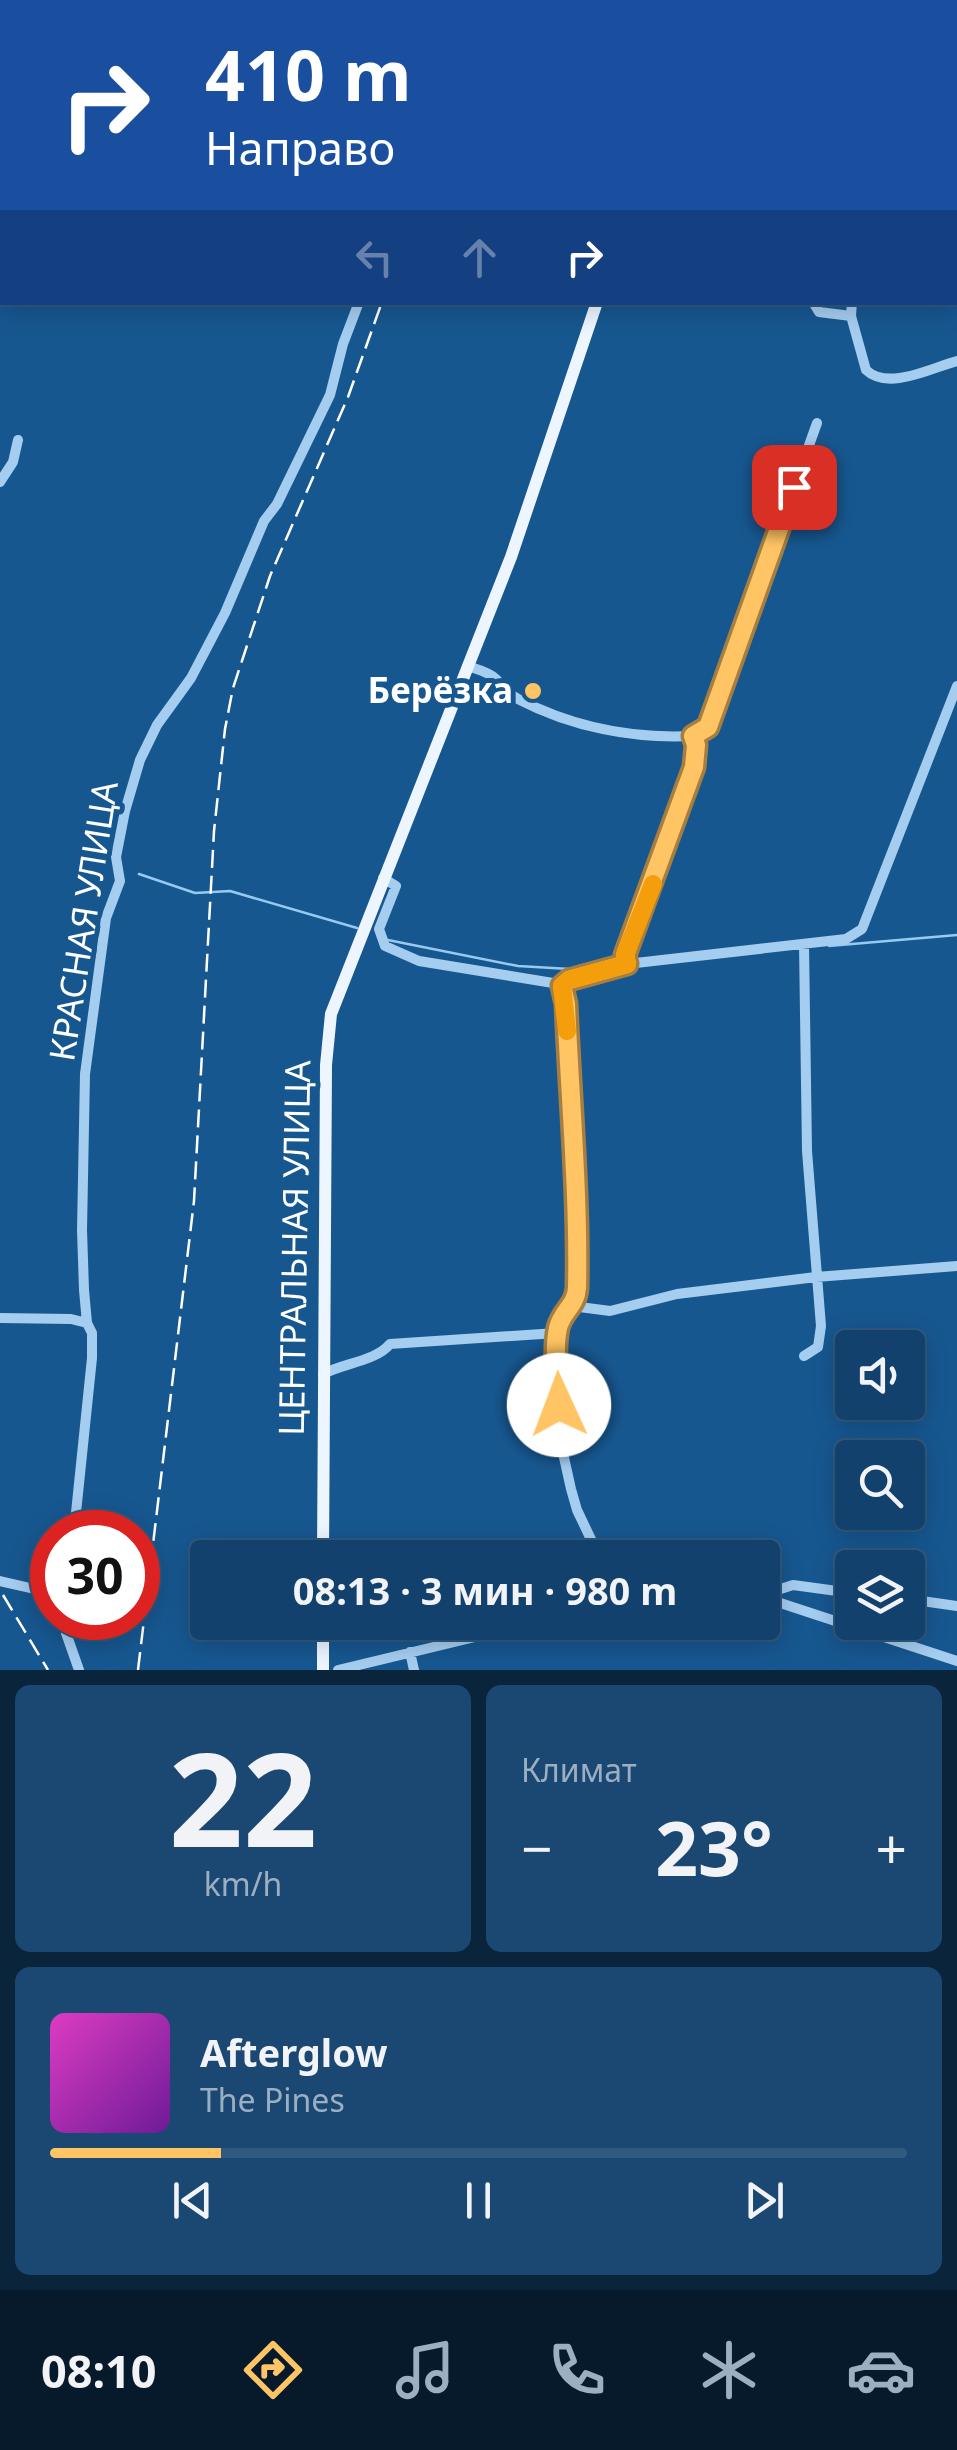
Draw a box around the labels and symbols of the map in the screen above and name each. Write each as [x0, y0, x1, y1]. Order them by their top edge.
pin [752, 445, 837, 530]
place label: Берёзка [367, 666, 513, 713]
marker: Берёзка [522, 680, 544, 702]
street label: КРАСНАЯ УЛИЦА [37, 777, 128, 1064]
street label: ЦЕНТРАЛЬНАЯ УЛИЦА [267, 1059, 320, 1436]
position arrow [507, 1353, 611, 1457]
speed limit sign: 30 [30, 1510, 160, 1640]

